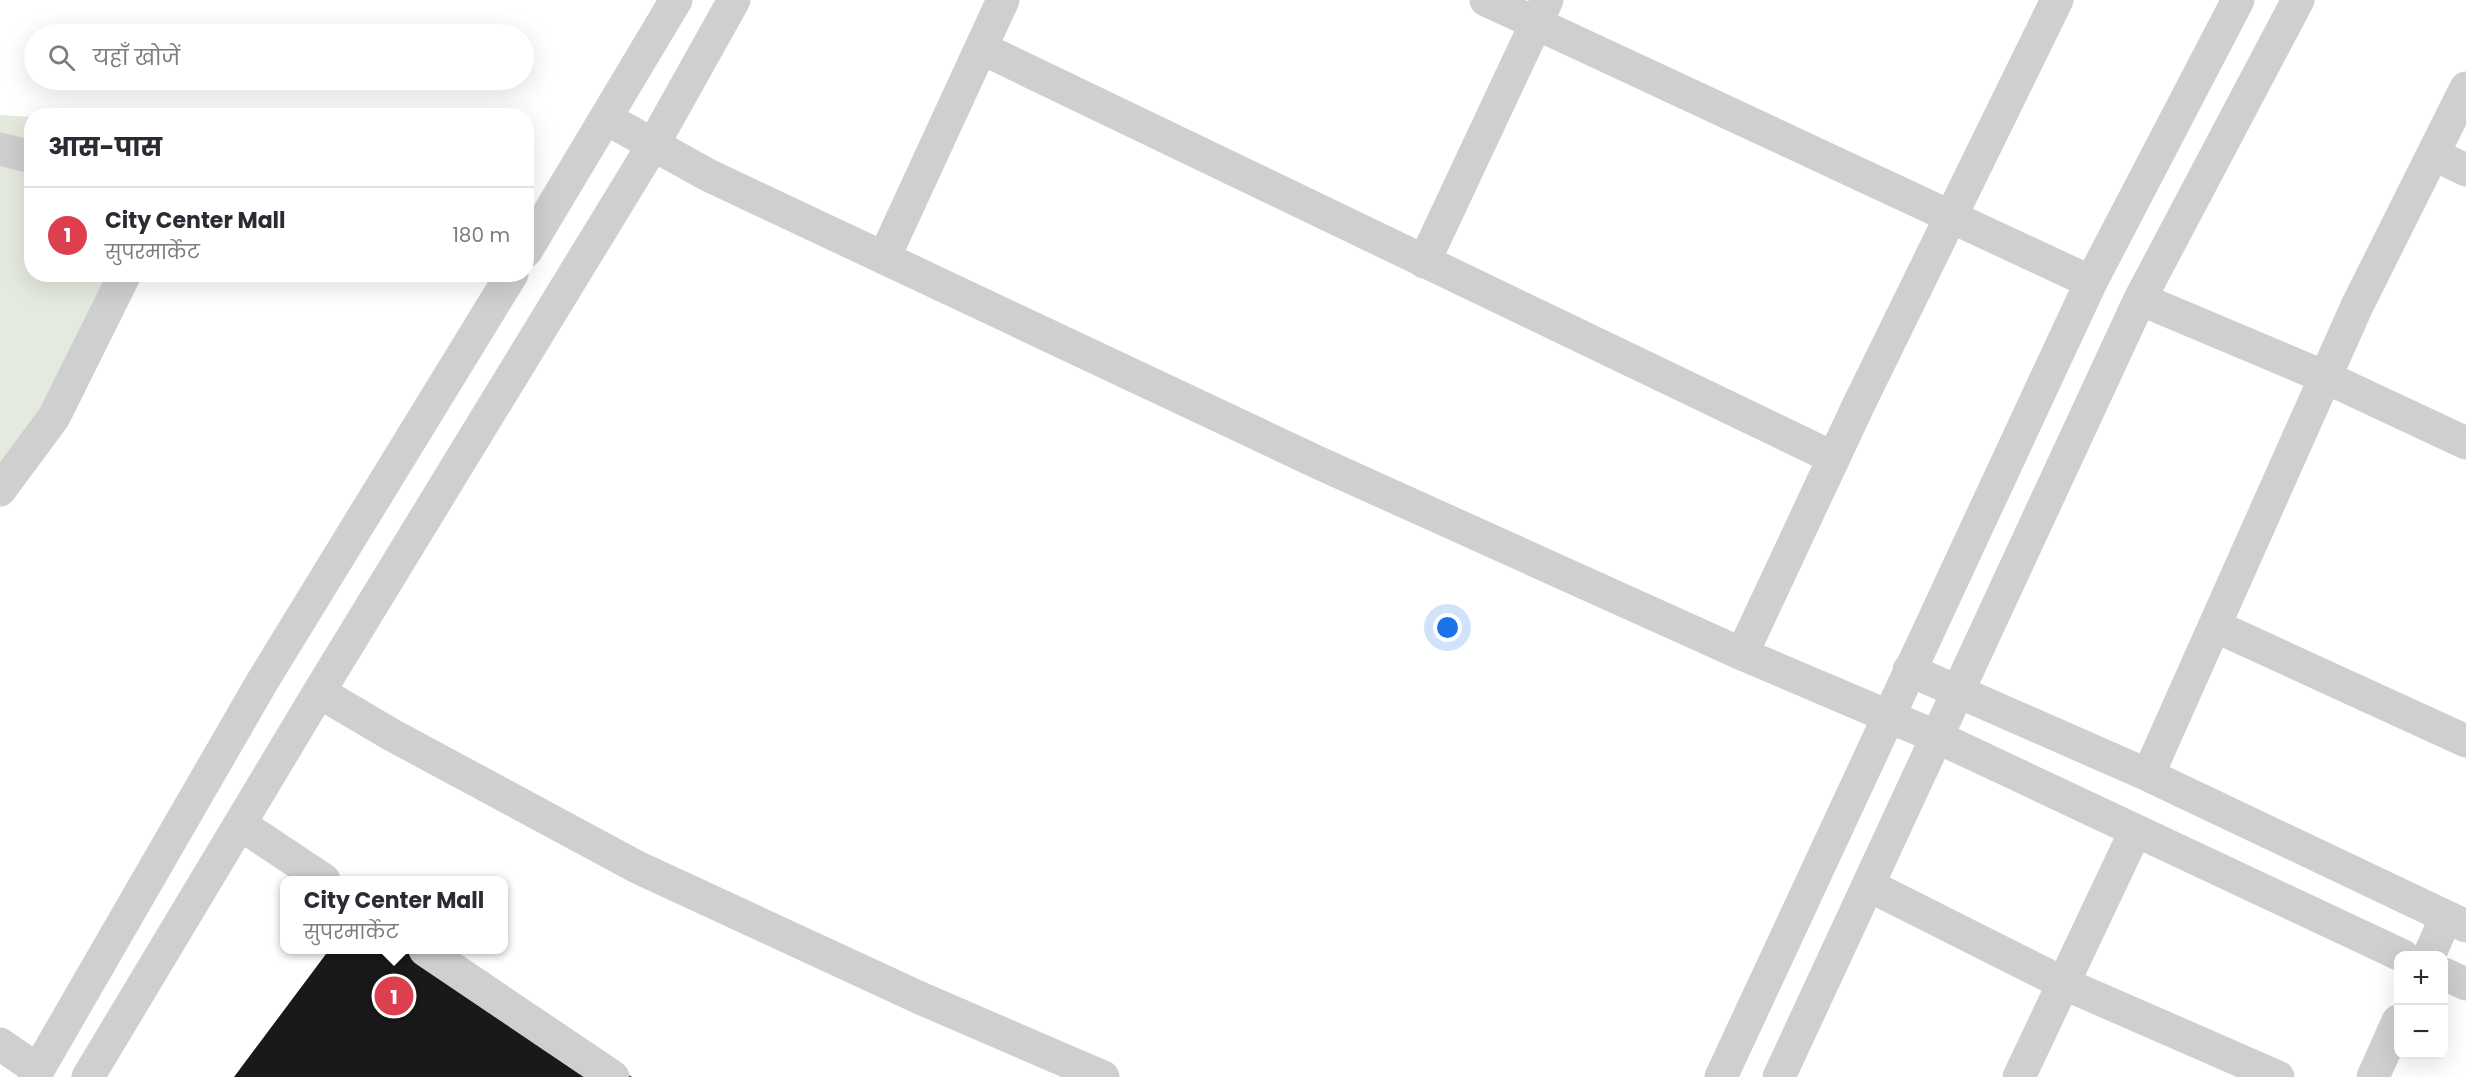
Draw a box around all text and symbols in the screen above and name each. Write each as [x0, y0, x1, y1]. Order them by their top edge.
search box [24, 24, 534, 90]
icon: search [45, 41, 78, 74]
text: यहाँ खोजें [93, 42, 180, 73]
text: आस-पास [48, 129, 162, 165]
text: City Center Mall [105, 205, 286, 236]
text: 1 [64, 221, 71, 249]
text: 180 m [452, 221, 510, 249]
text: सुपरमार्केट [105, 238, 200, 266]
your location [1433, 613, 1462, 642]
popup [280, 876, 508, 954]
text: City Center Mall [304, 885, 484, 916]
text: सुपरमार्केट [304, 918, 398, 946]
map controls [2394, 951, 2448, 1059]
button: + [2394, 951, 2448, 1005]
pin: 1 [374, 974, 414, 1018]
button: − [2394, 1005, 2448, 1059]

